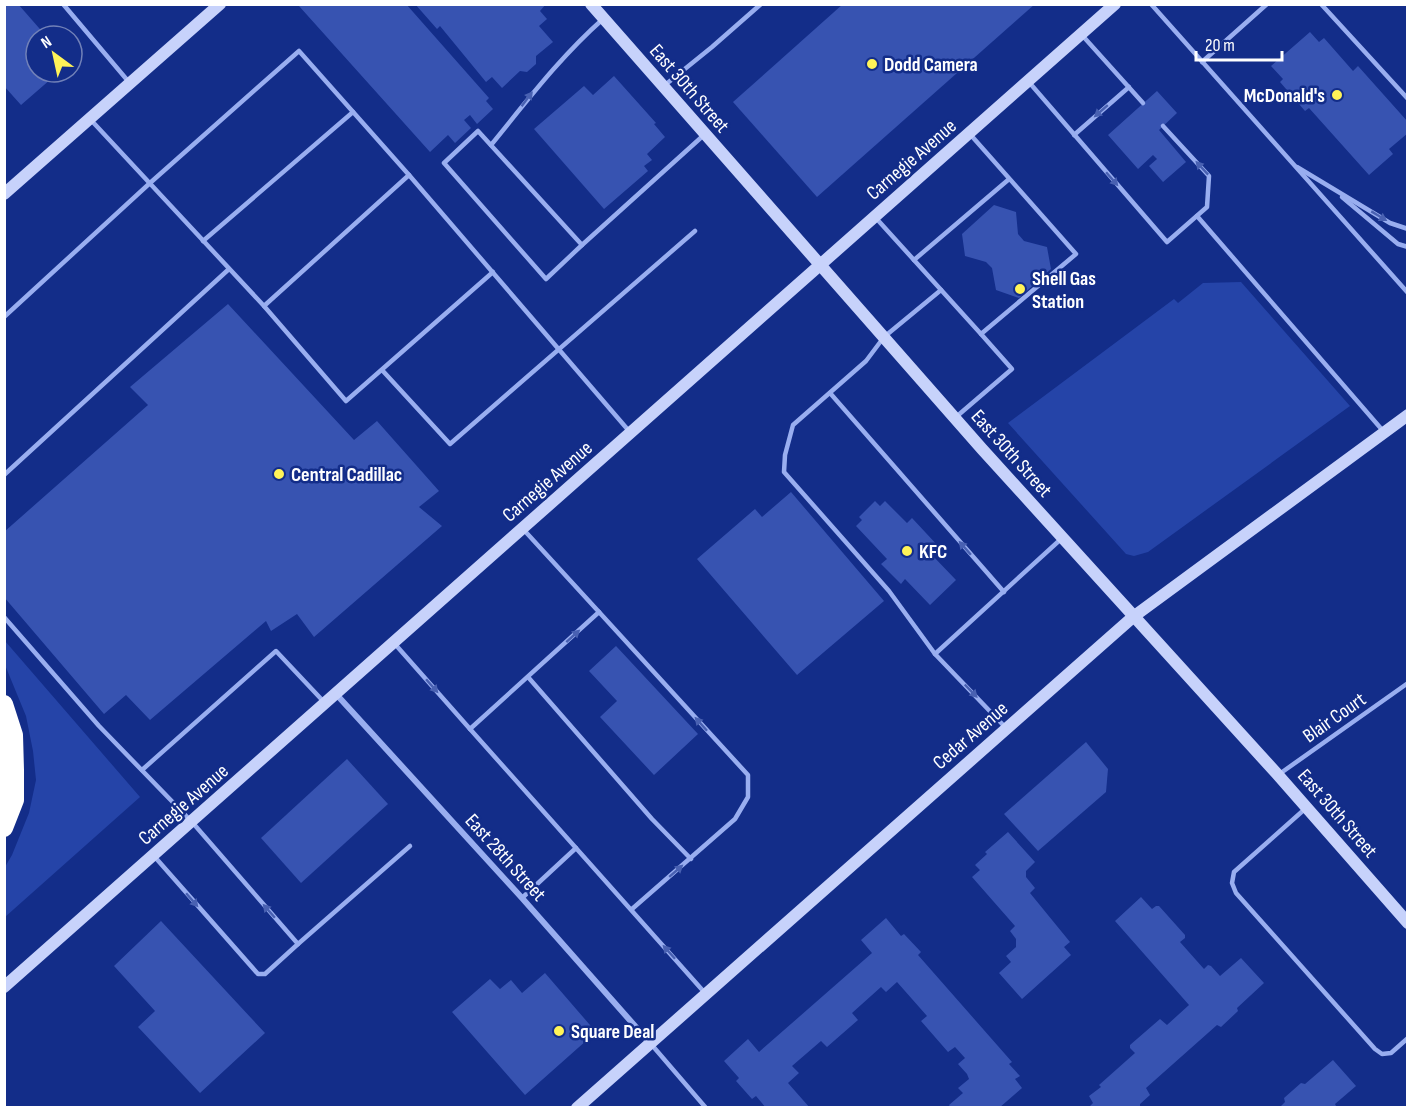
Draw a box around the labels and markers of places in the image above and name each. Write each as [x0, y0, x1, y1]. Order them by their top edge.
place label: Dodd Camera [884, 53, 978, 77]
marker: Dodd Camera [865, 57, 879, 71]
place label: McDonald's [1244, 84, 1325, 108]
marker: McDonald's [1330, 88, 1344, 102]
place label: Shell Gas Station [1032, 267, 1096, 314]
marker: Shell Gas Station [1013, 282, 1027, 296]
place label: Central Cadillac [291, 463, 402, 487]
marker: Central Cadillac [272, 467, 286, 481]
place label: KFC [919, 540, 947, 564]
marker: KFC [900, 544, 914, 558]
place label: Square Deal [571, 1020, 654, 1044]
marker: Square Deal [552, 1024, 566, 1038]

